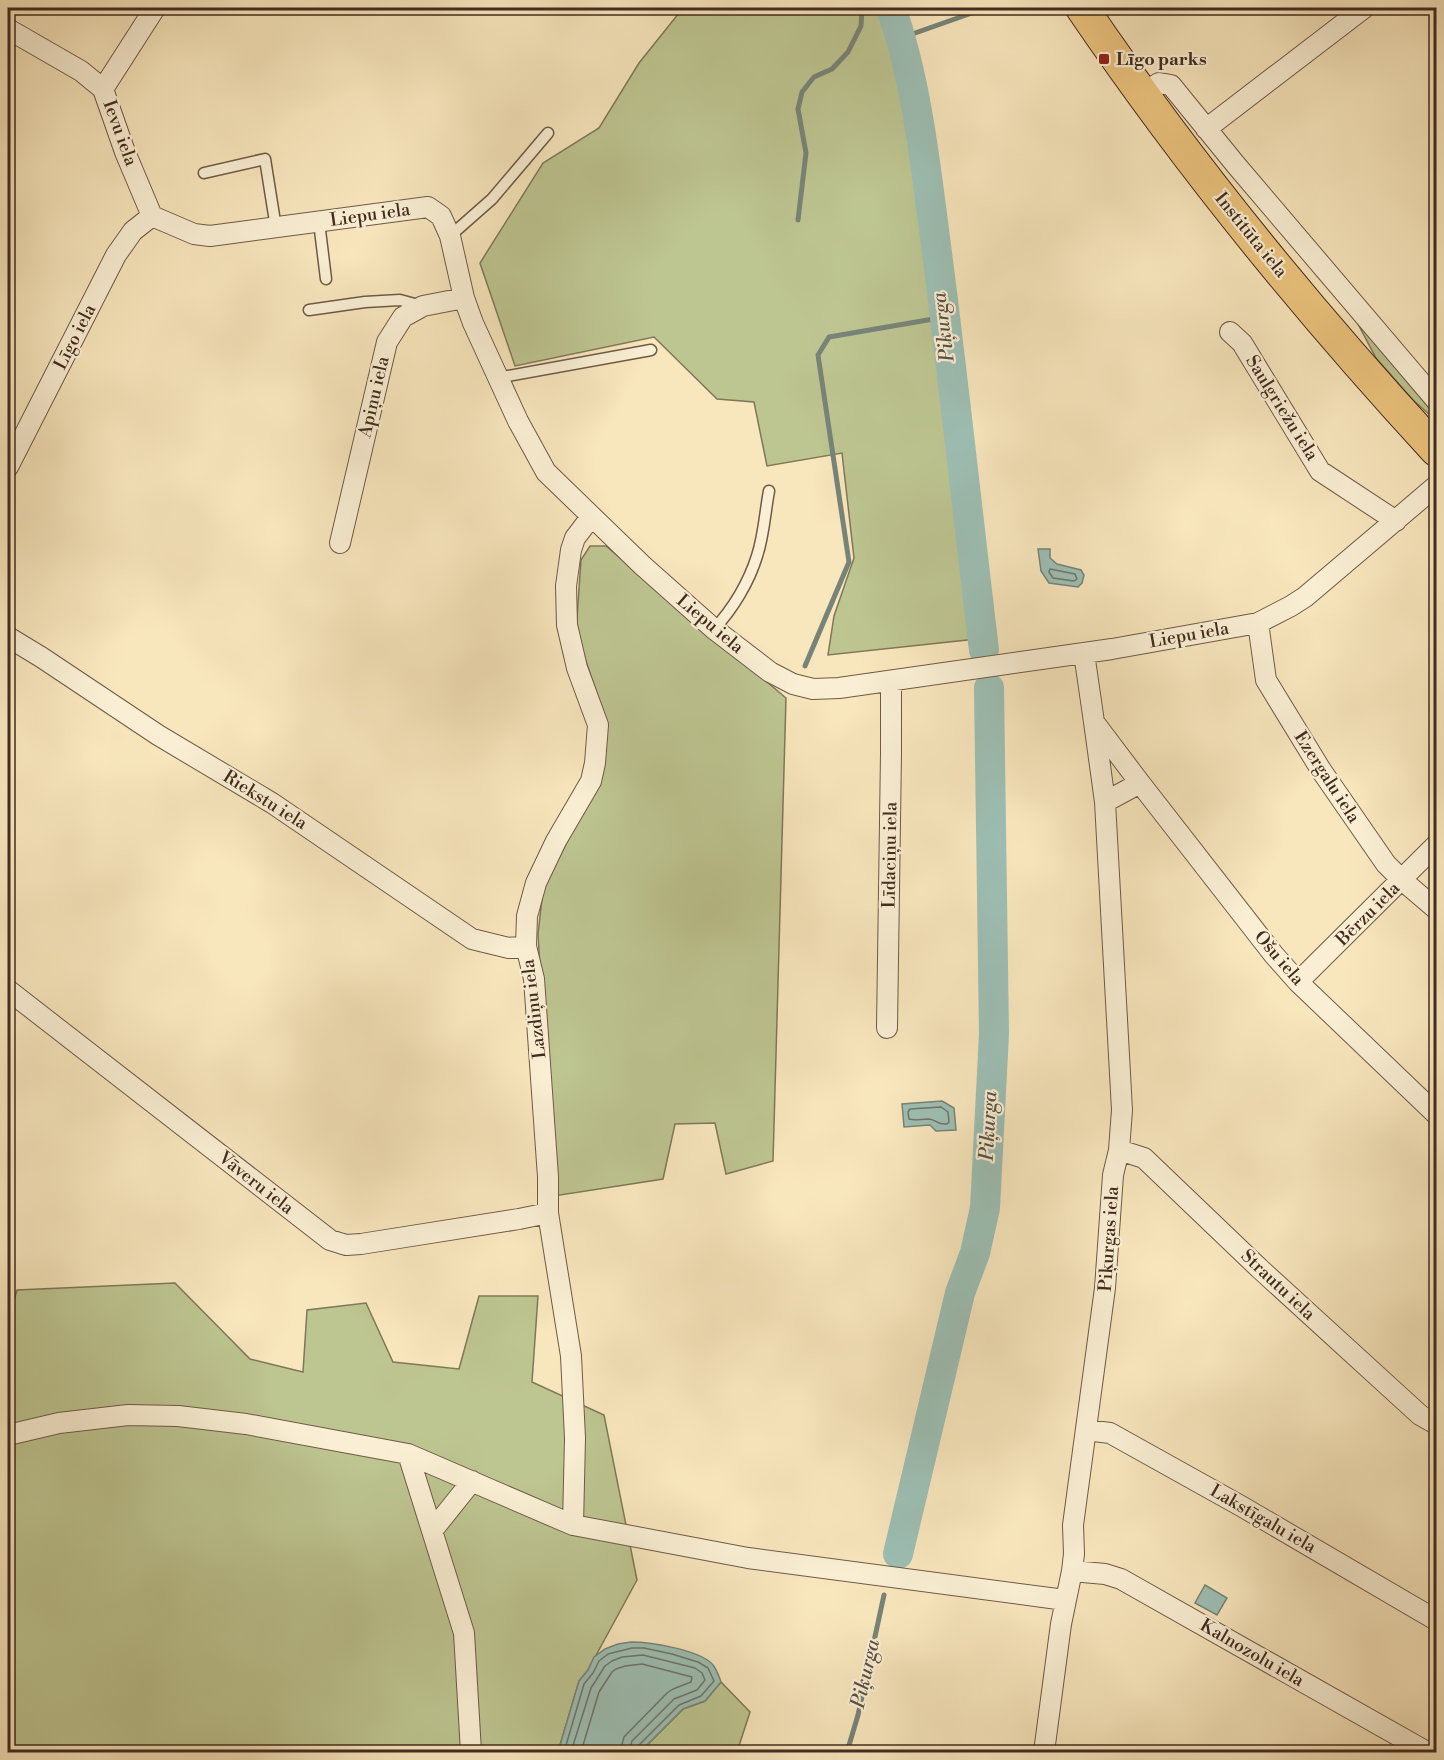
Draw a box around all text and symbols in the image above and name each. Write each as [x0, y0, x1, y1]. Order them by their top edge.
place label: Līgo parks [1116, 48, 1207, 71]
marker: Līgo parks [1097, 52, 1111, 66]
street label: Ievu iela [98, 97, 143, 170]
street label: Institūta iela [1210, 188, 1293, 283]
street label: Liepu iela [328, 198, 412, 232]
water label: Piķurga [927, 290, 961, 364]
street label: Līgo iela [49, 300, 102, 374]
street label: Saulgriežu iela [1240, 351, 1324, 466]
street label: Apiņu iela [353, 353, 395, 441]
street label: Liepu iela [672, 589, 749, 659]
street label: Liepu iela [1147, 617, 1232, 653]
street label: Ezergalu iela [1289, 727, 1366, 828]
street label: Riekstu iela [218, 765, 312, 836]
street label: Līdaciņu iela [878, 801, 902, 908]
street label: Bērzu iela [1330, 876, 1406, 952]
street label: Ošu iela [1249, 926, 1310, 991]
street label: Lazdiņu iela [516, 957, 552, 1060]
water label: Piķurga [975, 1090, 1003, 1162]
street label: Vāveru iela [213, 1146, 299, 1220]
street label: Piķurgas iela [1094, 1185, 1124, 1292]
street label: Strautu iela [1236, 1245, 1321, 1326]
street label: Lakstīgalu iela [1206, 1479, 1321, 1559]
street label: Kalnozolu iela [1196, 1614, 1309, 1693]
water label: Piķurga [846, 1636, 886, 1712]

